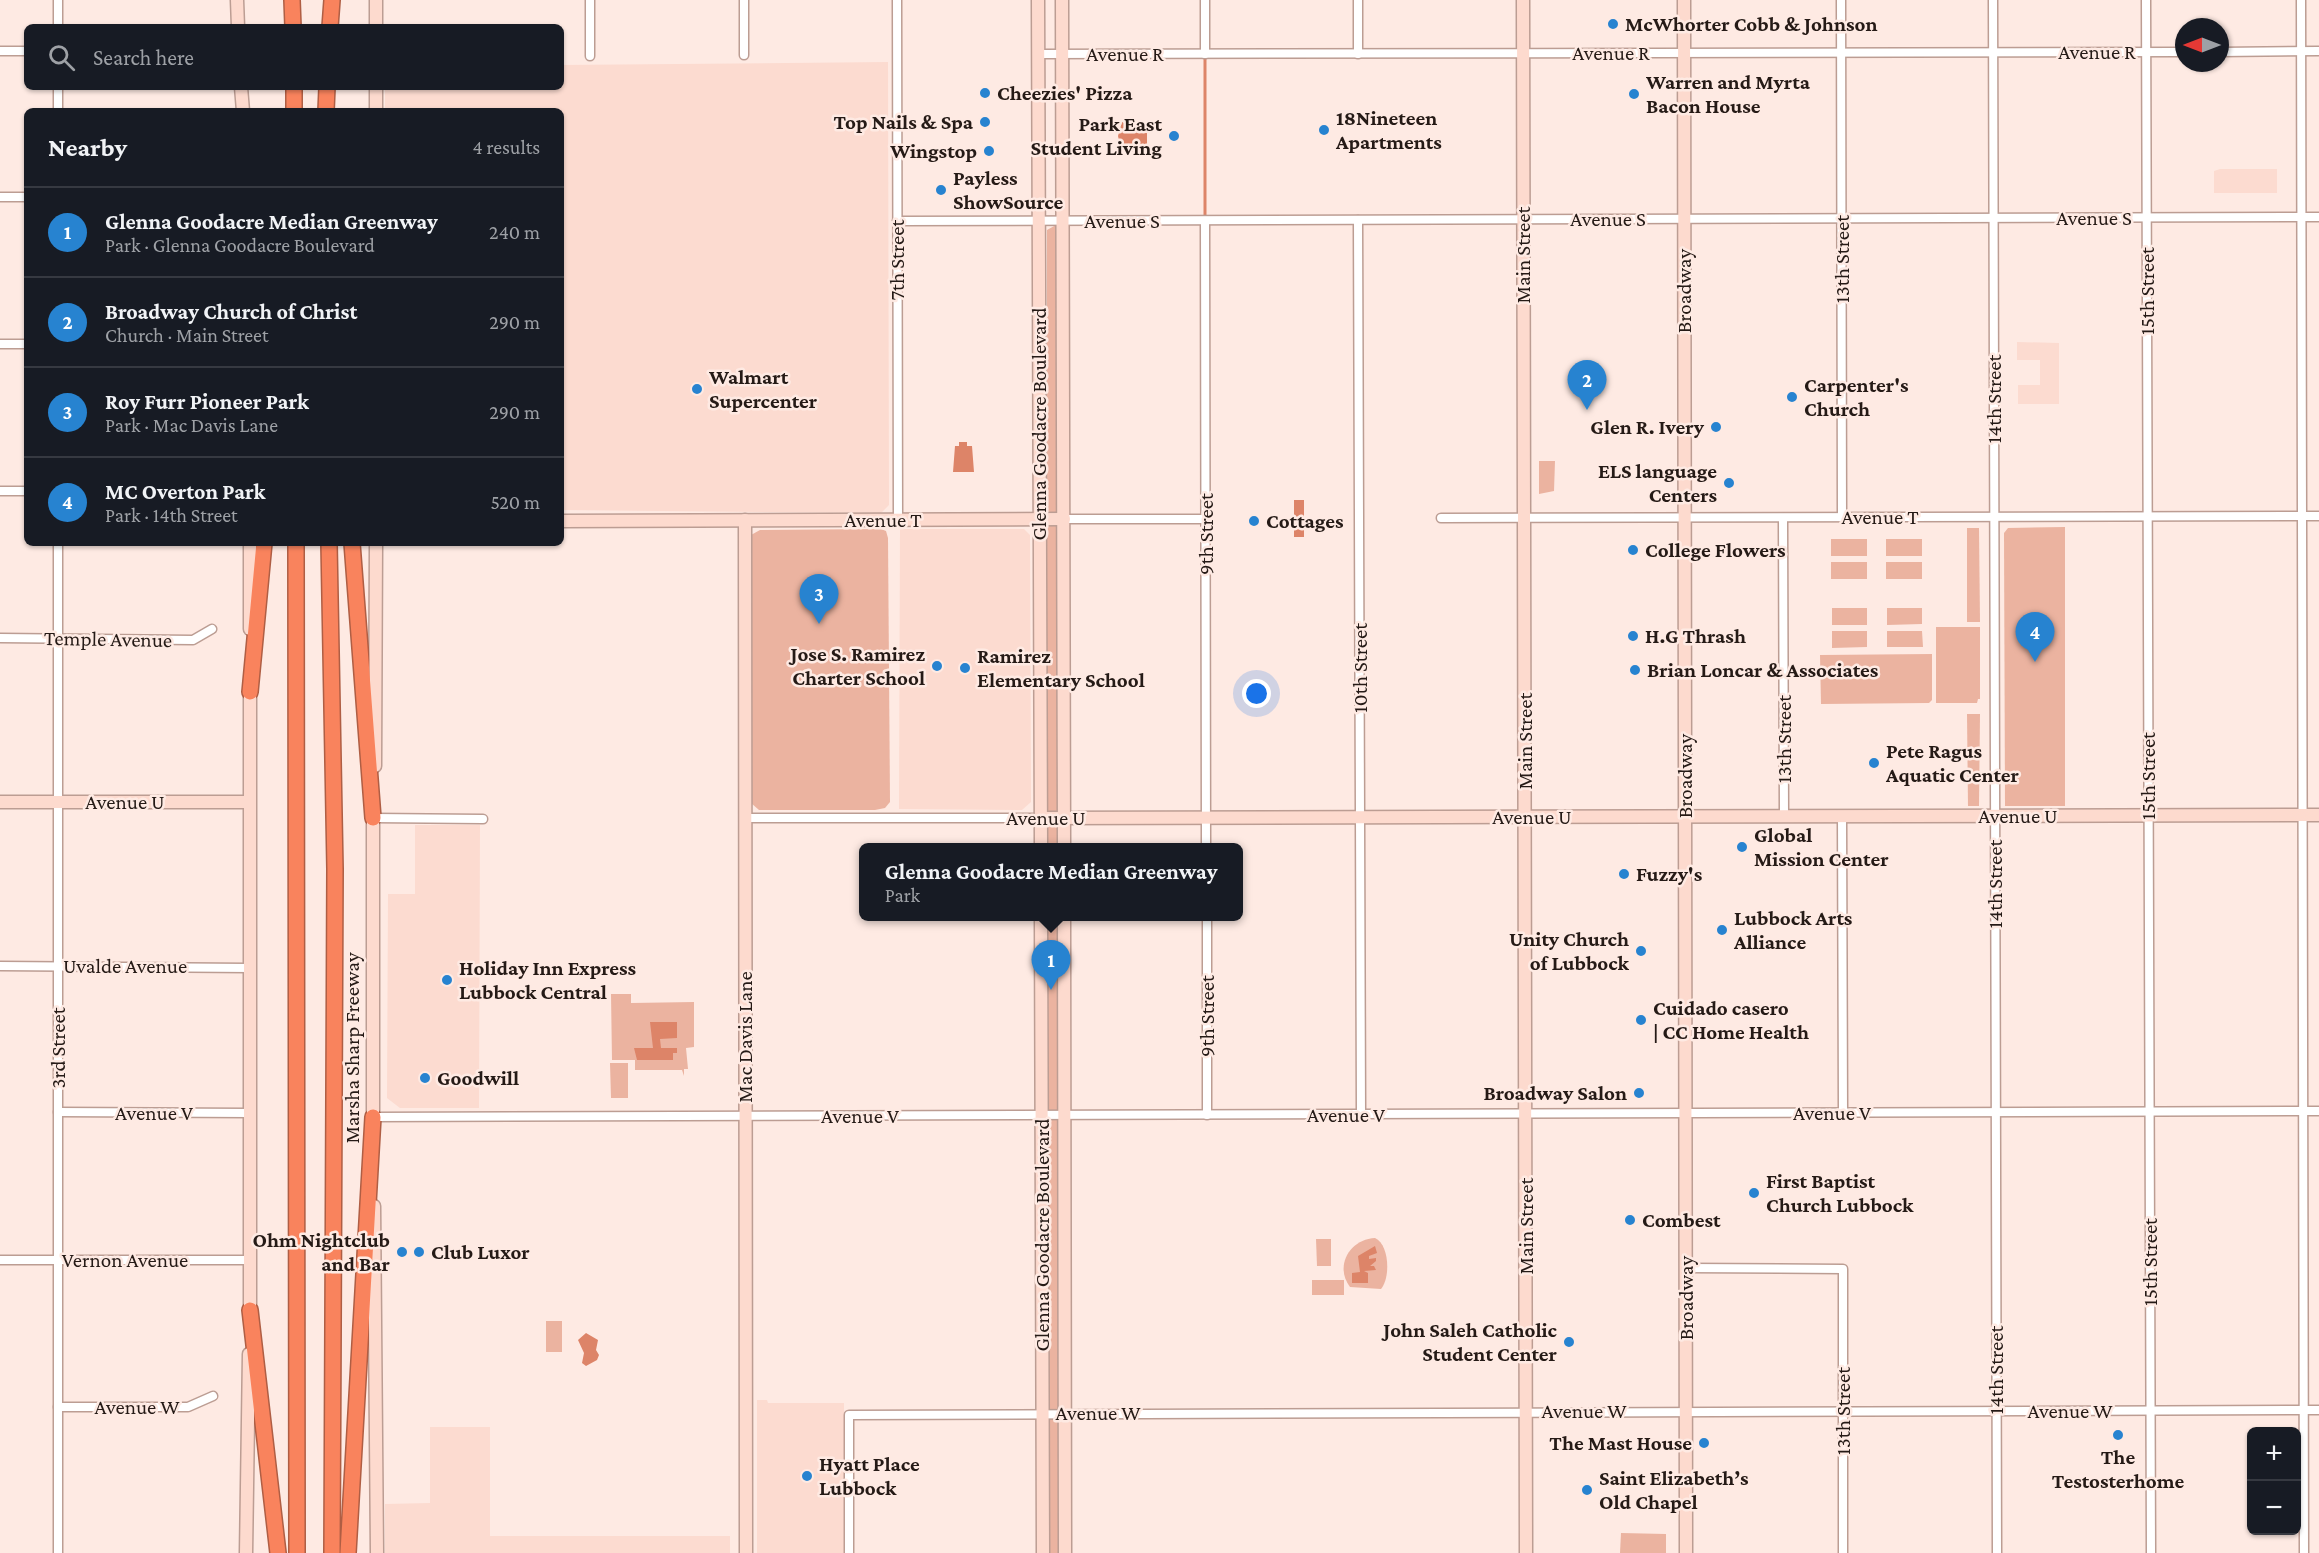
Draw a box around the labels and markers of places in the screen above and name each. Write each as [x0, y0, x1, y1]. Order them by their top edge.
place label: McWhorter Cobb & Johnson [1625, 12, 1877, 36]
marker: McWhorter Cobb & Johnson [1606, 17, 1620, 31]
place label: Warren and Myrta Bacon House [1645, 70, 1811, 118]
place label: Cheezies' Pizza [997, 81, 1133, 105]
marker: Cheezies' Pizza [978, 86, 992, 100]
marker: Warren and Myrta Bacon House [1627, 87, 1641, 101]
place label: 18Nineteen Apartments [1335, 106, 1442, 154]
place label: Top Nails & Spa [833, 110, 974, 134]
place label: Park East Student Living [1031, 112, 1162, 160]
marker: Top Nails & Spa [978, 115, 992, 129]
marker: 18Nineteen Apartments [1317, 123, 1331, 137]
marker: Park East Student Living [1167, 129, 1181, 143]
place label: Wingstop [889, 139, 977, 163]
marker: Wingstop [982, 144, 996, 158]
place label: Payless ShowSource [953, 166, 1064, 214]
marker: Payless ShowSource [934, 183, 948, 197]
pin: 2 [1568, 360, 1606, 410]
place label: Walmart Supercenter [708, 365, 818, 413]
place label: Carpenter's Church [1804, 373, 1909, 421]
marker: Walmart Supercenter [690, 382, 704, 396]
marker: Carpenter's Church [1785, 390, 1799, 404]
place label: Glen R. Ivery [1590, 415, 1705, 439]
marker: Glen R. Ivery [1709, 420, 1723, 434]
place label: ELS language Centers [1598, 459, 1717, 507]
marker: ELS language Centers [1722, 476, 1736, 490]
place label: Cottages [1266, 509, 1344, 533]
marker: Cottages [1247, 514, 1261, 528]
place label: College Flowers [1645, 538, 1786, 562]
marker: College Flowers [1626, 543, 1640, 557]
pin: 3 [800, 574, 838, 624]
pin: 4 [2016, 612, 2054, 662]
place label: H.G Thrash [1645, 624, 1746, 648]
marker: H.G Thrash [1626, 629, 1640, 643]
place label: Jose S. Ramirez Charter School [789, 642, 925, 690]
place label: Ramirez Elementary School [977, 644, 1145, 692]
place label: Brian Loncar & Associates [1647, 658, 1879, 682]
marker: Jose S. Ramirez Charter School [930, 659, 944, 673]
marker: Ramirez Elementary School [958, 661, 972, 675]
marker: Brian Loncar & Associates [1628, 663, 1642, 677]
place label: Pete Ragus Aquatic Center [1885, 739, 2020, 787]
marker: Pete Ragus Aquatic Center [1867, 756, 1881, 770]
place label: Global Mission Center [1754, 823, 1889, 871]
marker: Global Mission Center [1735, 840, 1749, 854]
place label: Fuzzy's [1636, 862, 1703, 886]
marker: Fuzzy's [1617, 867, 1631, 881]
place label: Lubbock Arts Alliance [1733, 906, 1853, 954]
marker: Lubbock Arts Alliance [1715, 923, 1729, 937]
place label: Unity Church of Lubbock [1509, 927, 1630, 975]
pin: 1 [1032, 940, 1070, 990]
marker: Unity Church of Lubbock [1634, 944, 1648, 958]
place label: Holiday Inn Express Lubbock Central [459, 956, 637, 1004]
marker: Holiday Inn Express Lubbock Central [440, 973, 454, 987]
place label: Cuidado casero | CC Home Health [1653, 996, 1809, 1044]
marker: Cuidado casero | CC Home Health [1634, 1013, 1648, 1027]
place label: Goodwill [437, 1066, 519, 1090]
marker: Goodwill [418, 1071, 432, 1085]
place label: Broadway Salon [1483, 1081, 1627, 1105]
marker: Broadway Salon [1632, 1086, 1646, 1100]
place label: First Baptist Church Lubbock [1766, 1169, 1914, 1217]
marker: First Baptist Church Lubbock [1747, 1186, 1761, 1200]
place label: Combest [1642, 1208, 1721, 1232]
marker: Combest [1623, 1213, 1637, 1227]
place label: Ohm Nightclub and Bar [252, 1228, 391, 1276]
place label: Club Luxor [431, 1240, 530, 1264]
marker: Ohm Nightclub and Bar [395, 1245, 409, 1259]
marker: Club Luxor [412, 1245, 426, 1259]
place label: John Saleh Catholic Student Center [1381, 1318, 1558, 1366]
marker: John Saleh Catholic Student Center [1562, 1335, 1576, 1349]
marker: The Testosterhome [2111, 1428, 2125, 1442]
place label: The Mast House [1549, 1431, 1692, 1455]
marker: The Mast House [1697, 1436, 1711, 1450]
place label: The Testosterhome [2052, 1445, 2185, 1493]
place label: Hyatt Place Lubbock [819, 1452, 920, 1500]
place label: Saint Elizabeth’s Old Chapel [1599, 1466, 1749, 1514]
marker: Hyatt Place Lubbock [800, 1469, 814, 1483]
marker: Saint Elizabeth’s Old Chapel [1580, 1483, 1594, 1497]

